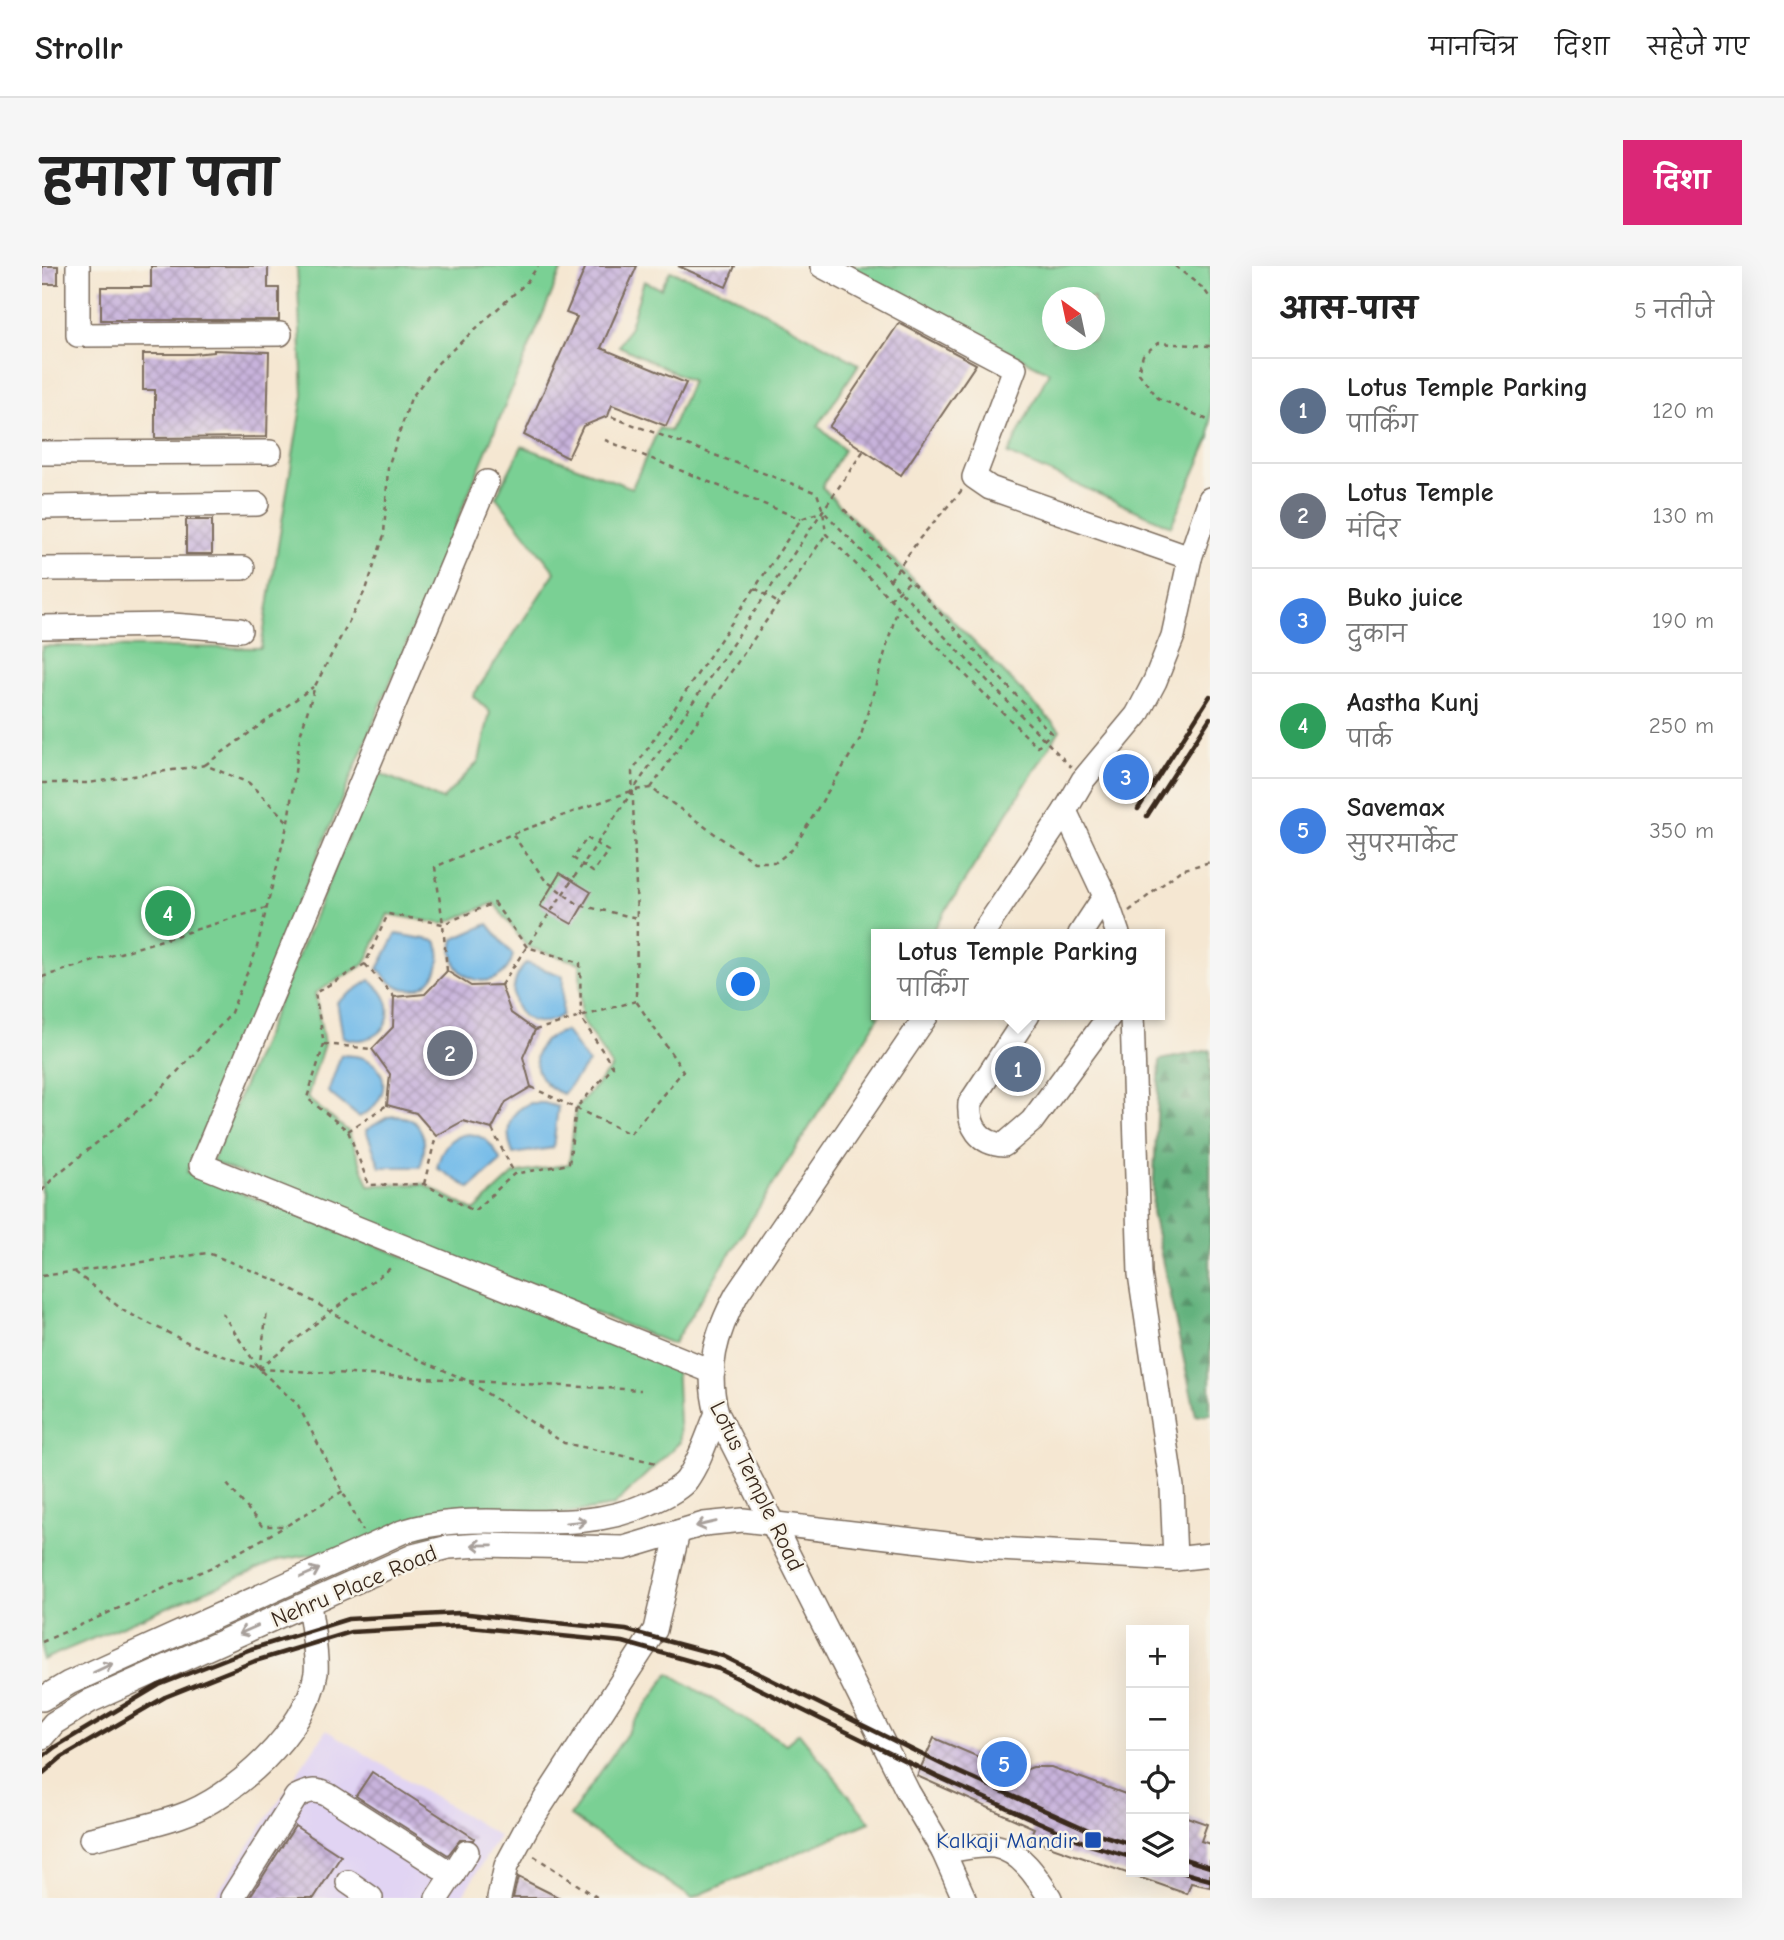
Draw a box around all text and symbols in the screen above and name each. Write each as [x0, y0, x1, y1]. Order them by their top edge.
text: Strollr [35, 29, 123, 67]
text: मानचित्र [1429, 33, 1517, 61]
text: दिशा [1555, 33, 1609, 61]
text: सहेजे गए [1647, 33, 1749, 61]
button: दिशा [1623, 140, 1742, 225]
text: हमारा पता [42, 151, 277, 207]
north arrow [1042, 287, 1105, 350]
text: आस-पास [1280, 292, 1417, 327]
text: 5 नतीजे [1634, 297, 1714, 324]
text: Lotus Temple Parking [1347, 373, 1588, 403]
text: 1 [1298, 397, 1308, 424]
text: 120 m [1652, 397, 1714, 424]
text: पार्किंग [1347, 411, 1418, 438]
text: Lotus Temple [1347, 478, 1493, 508]
text: 2 [1297, 502, 1309, 529]
text: 130 m [1653, 502, 1714, 529]
text: मंदिर [1347, 516, 1400, 543]
text: Buko juice [1347, 583, 1463, 613]
text: 3 [1297, 607, 1309, 634]
text: 190 m [1652, 607, 1714, 634]
text: दुकान [1347, 621, 1407, 648]
text: Aastha Kunj [1347, 688, 1479, 718]
text: 4 [1298, 712, 1308, 739]
text: 250 m [1649, 712, 1714, 739]
text: पार्क [1347, 726, 1392, 753]
pin: 3 [1103, 751, 1149, 803]
text: Savemax [1347, 793, 1444, 823]
text: 5 [1297, 817, 1309, 844]
text: 350 m [1649, 817, 1714, 844]
text: सुपरमार्केट [1347, 831, 1457, 858]
pin: 4 [145, 887, 191, 939]
popup [871, 929, 1165, 1020]
text: Lotus Temple Parking [897, 937, 1139, 967]
your location [726, 967, 760, 1001]
text: पार्किंग [897, 975, 968, 1002]
pin: 2 [427, 1027, 473, 1079]
pin: 1 [995, 1043, 1041, 1095]
street label: Lotus Temple Road [704, 1397, 810, 1575]
one-way arrow [564, 1515, 587, 1528]
one-way arrow [696, 1519, 718, 1532]
street label: Nehru Place Road [267, 1539, 441, 1633]
one-way arrow [471, 1539, 494, 1552]
one-way arrow [299, 1566, 320, 1579]
one-way arrow [237, 1624, 259, 1637]
map controls [1126, 1625, 1189, 1877]
button: + [1126, 1625, 1189, 1688]
one-way arrow [92, 1660, 113, 1674]
button: − [1126, 1688, 1189, 1751]
pin: 5 [981, 1738, 1027, 1790]
button: locate [1126, 1751, 1189, 1814]
button: layers [1126, 1814, 1189, 1877]
place label: Kalkaji Mandir [936, 1827, 1078, 1854]
marker: Kalkaji Mandir [1083, 1830, 1103, 1850]

